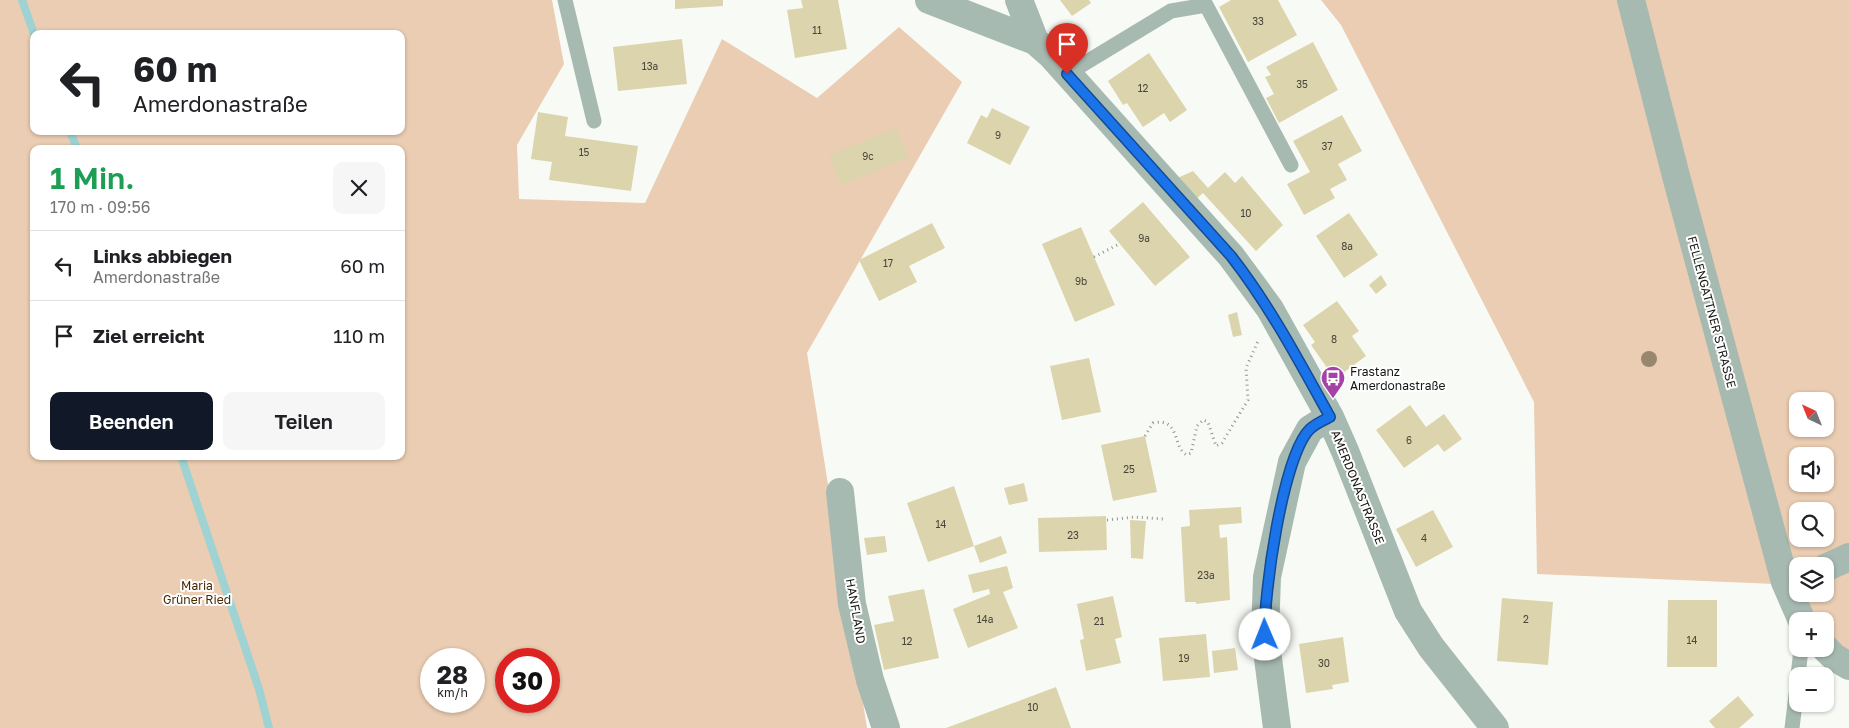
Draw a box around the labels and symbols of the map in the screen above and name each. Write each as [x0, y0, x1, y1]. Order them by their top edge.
house number: 33 [1252, 15, 1264, 27]
pin [1046, 23, 1088, 74]
house number: 11 [812, 24, 822, 36]
house number: 13a [642, 60, 658, 72]
house number: 35 [1296, 78, 1308, 90]
house number: 12 [1138, 82, 1149, 94]
house number: 9 [995, 129, 1001, 141]
house number: 37 [1321, 140, 1333, 152]
house number: 15 [579, 146, 590, 158]
house number: 9c [862, 150, 874, 162]
house number: 10 [1240, 207, 1252, 219]
house number: 9a [1138, 232, 1150, 244]
street label: FELLENGATTNER STRASSE [1684, 234, 1740, 390]
house number: 8a [1341, 240, 1353, 252]
house number: 17 [883, 257, 893, 269]
house number: 9b [1075, 275, 1087, 287]
house number: 8 [1331, 333, 1337, 345]
place label: Frastanz Amerdonastraße [1350, 364, 1445, 393]
bus stop icon: Frastanz Amerdonastraße [1320, 365, 1346, 399]
north arrow [1789, 392, 1834, 438]
street label: AMERDONASTRASSE [1328, 428, 1388, 546]
house number: 6 [1406, 434, 1412, 446]
house number: 25 [1123, 463, 1135, 475]
house number: 14 [936, 518, 946, 530]
house number: 23 [1067, 529, 1079, 541]
house number: 4 [1421, 532, 1427, 544]
house number: 23a [1197, 569, 1215, 581]
street label: HANFLAND [843, 577, 869, 645]
park label: Maria Grüner Ried [163, 578, 231, 607]
position arrow [1238, 608, 1290, 660]
house number: 14a [977, 613, 993, 625]
house number: 2 [1523, 613, 1529, 625]
house number: 21 [1094, 615, 1104, 627]
house number: 14 [1687, 634, 1697, 646]
house number: 12 [902, 635, 913, 647]
speed limit sign: 30 [495, 648, 560, 713]
house number: 19 [1179, 652, 1189, 664]
house number: 30 [1318, 657, 1330, 669]
house number: 10 [1027, 701, 1039, 713]

